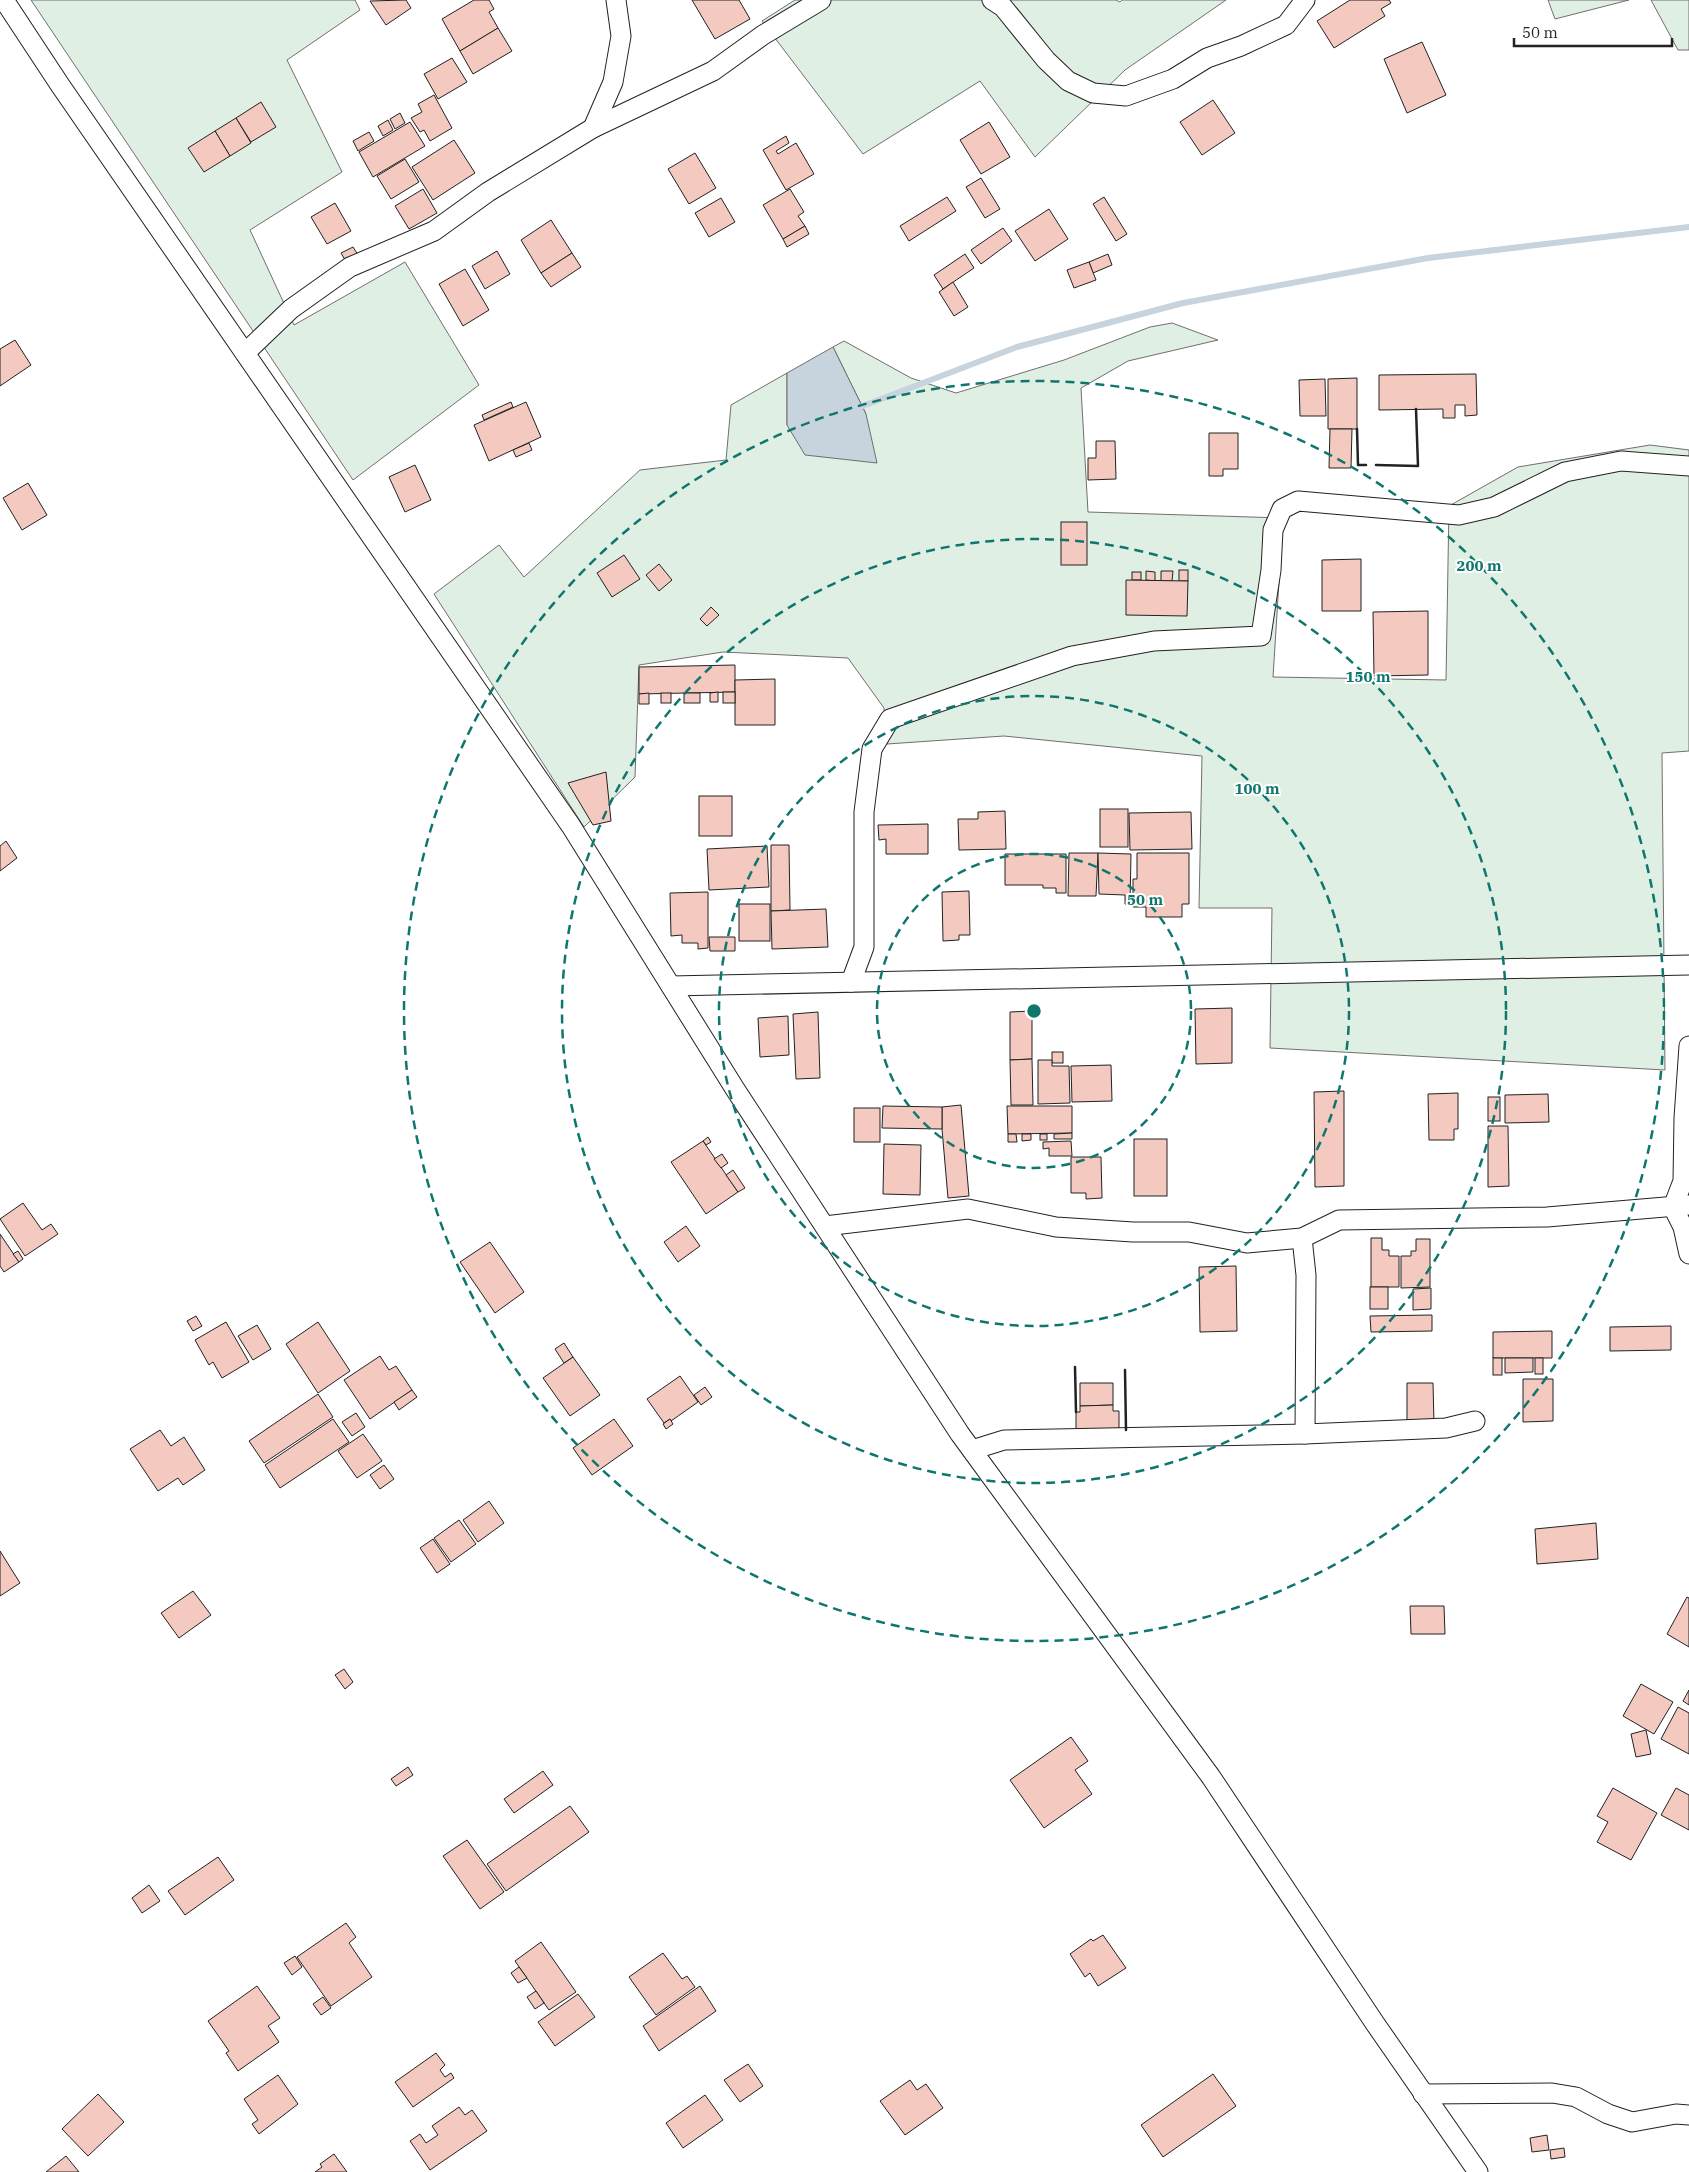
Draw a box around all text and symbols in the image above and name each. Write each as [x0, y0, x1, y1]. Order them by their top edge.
scale bar [1514, 15, 1672, 47]
text: 50 m [1522, 23, 1558, 42]
text: 200 m [1456, 556, 1502, 575]
text: 150 m [1345, 667, 1391, 686]
text: 100 m [1234, 779, 1280, 798]
text: 50 m [1127, 890, 1163, 909]
centre of rings [1025, 1002, 1043, 1020]

